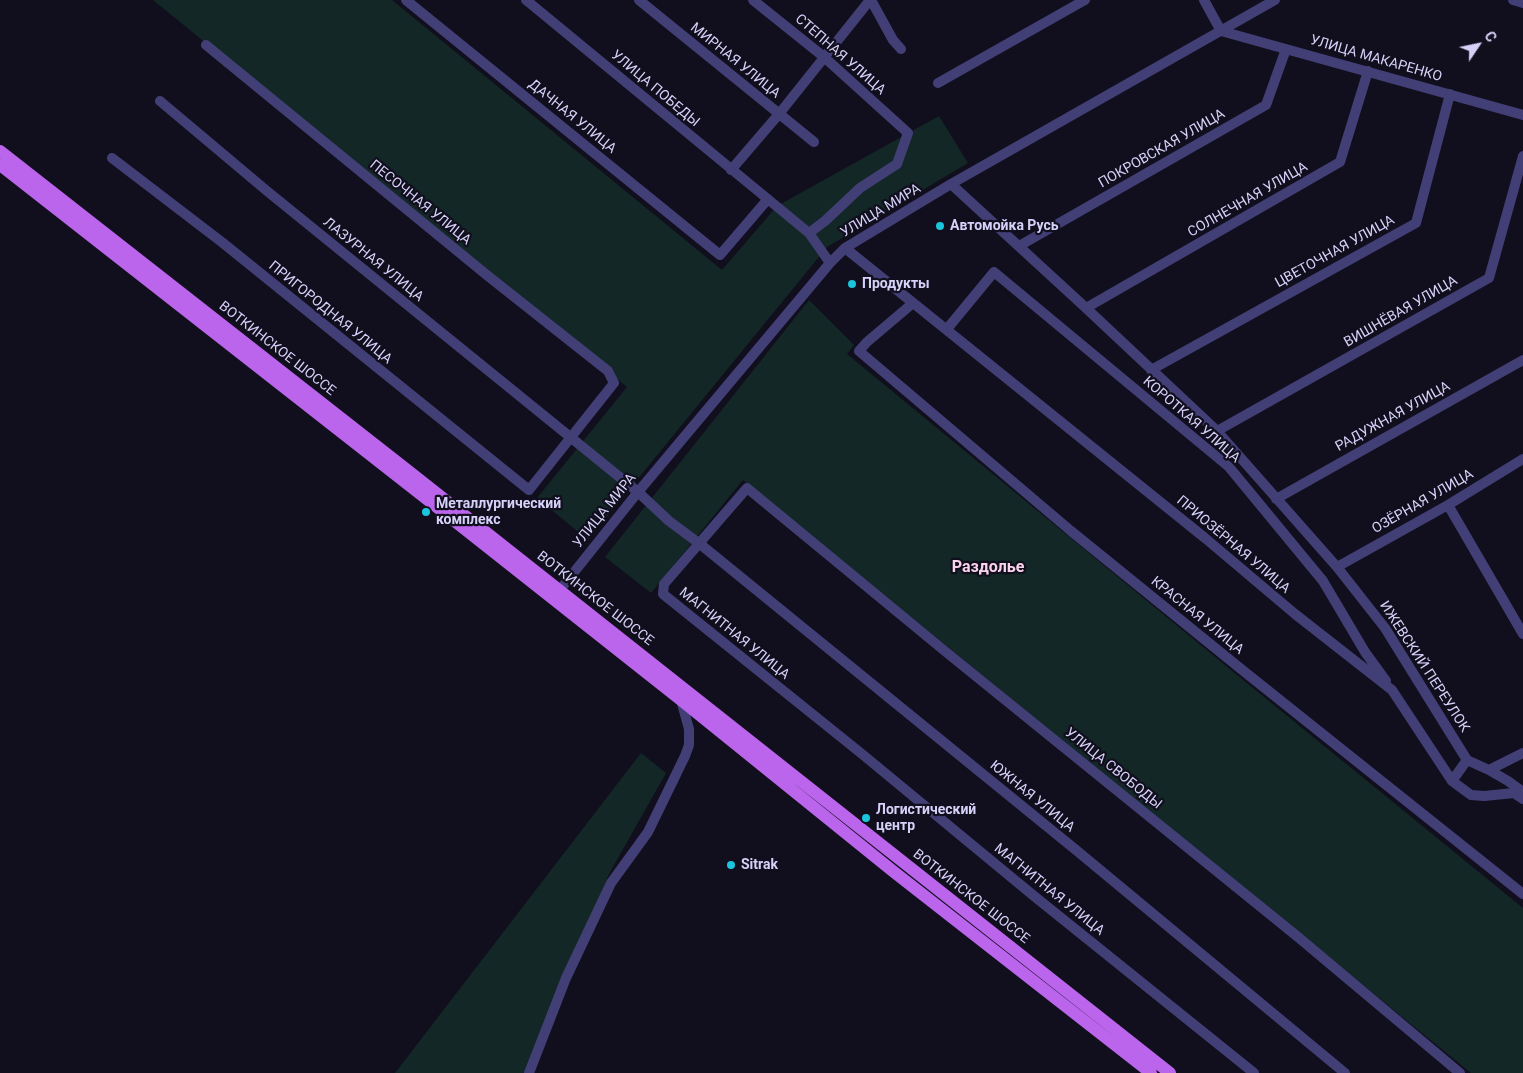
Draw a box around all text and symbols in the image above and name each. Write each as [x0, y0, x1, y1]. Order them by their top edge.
street label: СТЕПНАЯ УЛИЦА [791, 11, 889, 99]
street label: МИРНАЯ УЛИЦА [687, 20, 783, 102]
north arrow [1453, 20, 1503, 70]
text: С [1481, 28, 1500, 45]
street label: УЛИЦА МАКАРЕНКО [1308, 32, 1444, 86]
street label: УЛИЦА ПОБЕДЫ [607, 47, 703, 131]
street label: ДАЧНАЯ УЛИЦА [525, 76, 619, 158]
street label: ПОКРОВСКАЯ УЛИЦА [1096, 106, 1228, 192]
street label: ПЕСОЧНАЯ УЛИЦА [366, 157, 474, 249]
street label: СОЛНЕЧНАЯ УЛИЦА [1185, 159, 1311, 241]
street label: УЛИЦА МИРА [838, 180, 924, 242]
street label: ЦВЕТОЧНАЯ УЛИЦА [1272, 212, 1398, 292]
street label: ЛАЗУРНАЯ УЛИЦА [319, 214, 427, 306]
place label: Автомойка Русь [950, 218, 1059, 234]
marker: Автомойка Русь [934, 220, 946, 232]
street label: ПРИГОРОДНАЯ УЛИЦА [265, 258, 395, 368]
street label: ВИШНЁВАЯ УЛИЦА [1341, 273, 1461, 351]
place label: Продукты [862, 276, 930, 292]
marker: Продукты [846, 278, 858, 290]
street label: ВОТКИНСКОЕ ШОССЕ [215, 298, 339, 400]
street label: КОРОТКАЯ УЛИЦА [1139, 373, 1243, 467]
street label: РАДУЖНАЯ УЛИЦА [1333, 378, 1453, 456]
street label: ОЗЁРНАЯ УЛИЦА [1369, 466, 1477, 538]
street label: УЛИЦА МИРА [570, 471, 640, 551]
street label: ПРИОЗЁРНАЯ УЛИЦА [1173, 493, 1293, 597]
place label: Металлургический комплекс [436, 496, 561, 528]
marker: Металлургический комплекс [420, 506, 432, 518]
street label: ВОТКИНСКОЕ ШОССЕ [533, 548, 657, 650]
district label: Раздолье [952, 558, 1024, 578]
street label: КРАСНАЯ УЛИЦА [1147, 573, 1247, 659]
street label: МАГНИТНАЯ УЛИЦА [676, 584, 792, 684]
street label: ИЖЕВСКИЙ ПЕРЕУЛОК [1375, 598, 1473, 736]
street label: УЛИЦА СВОБОДЫ [1061, 725, 1165, 813]
street label: ЮЖНАЯ УЛИЦА [986, 758, 1078, 836]
place label: Логистический центр [876, 802, 976, 834]
marker: Логистический центр [860, 812, 872, 824]
street label: МАГНИТНАЯ УЛИЦА [991, 840, 1107, 940]
street label: ВОТКИНСКОЕ ШОССЕ [909, 846, 1033, 948]
place label: Sitrak [741, 857, 778, 873]
marker: Sitrak [725, 859, 737, 871]

